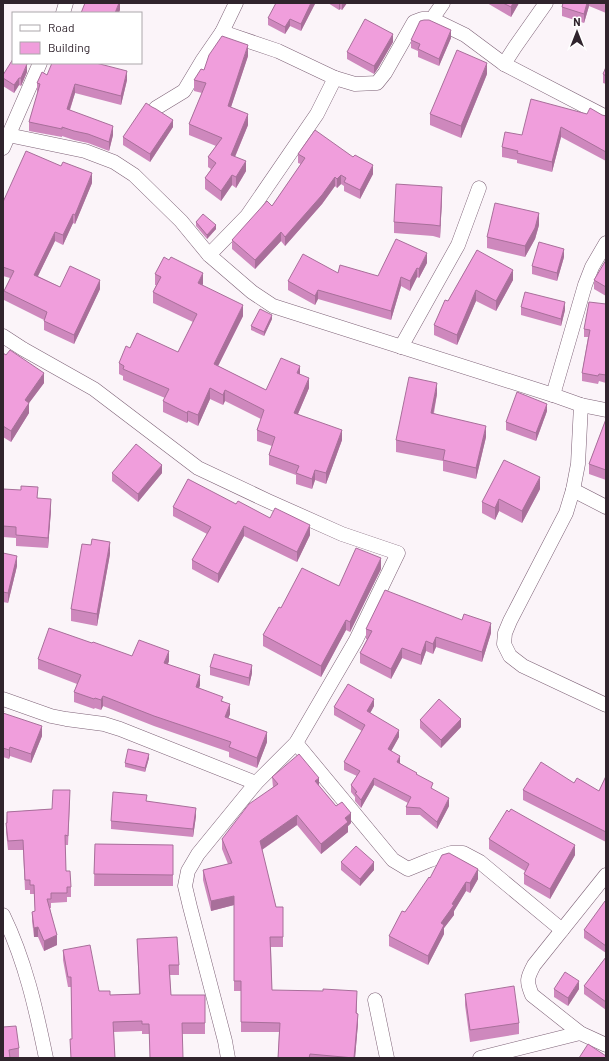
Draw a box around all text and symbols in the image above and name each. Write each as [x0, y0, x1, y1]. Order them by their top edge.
legend [12, 12, 142, 64]
north arrow [557, 12, 597, 52]
text: N [573, 15, 581, 28]
text: Road [48, 20, 75, 34]
text: Building [48, 40, 90, 54]

